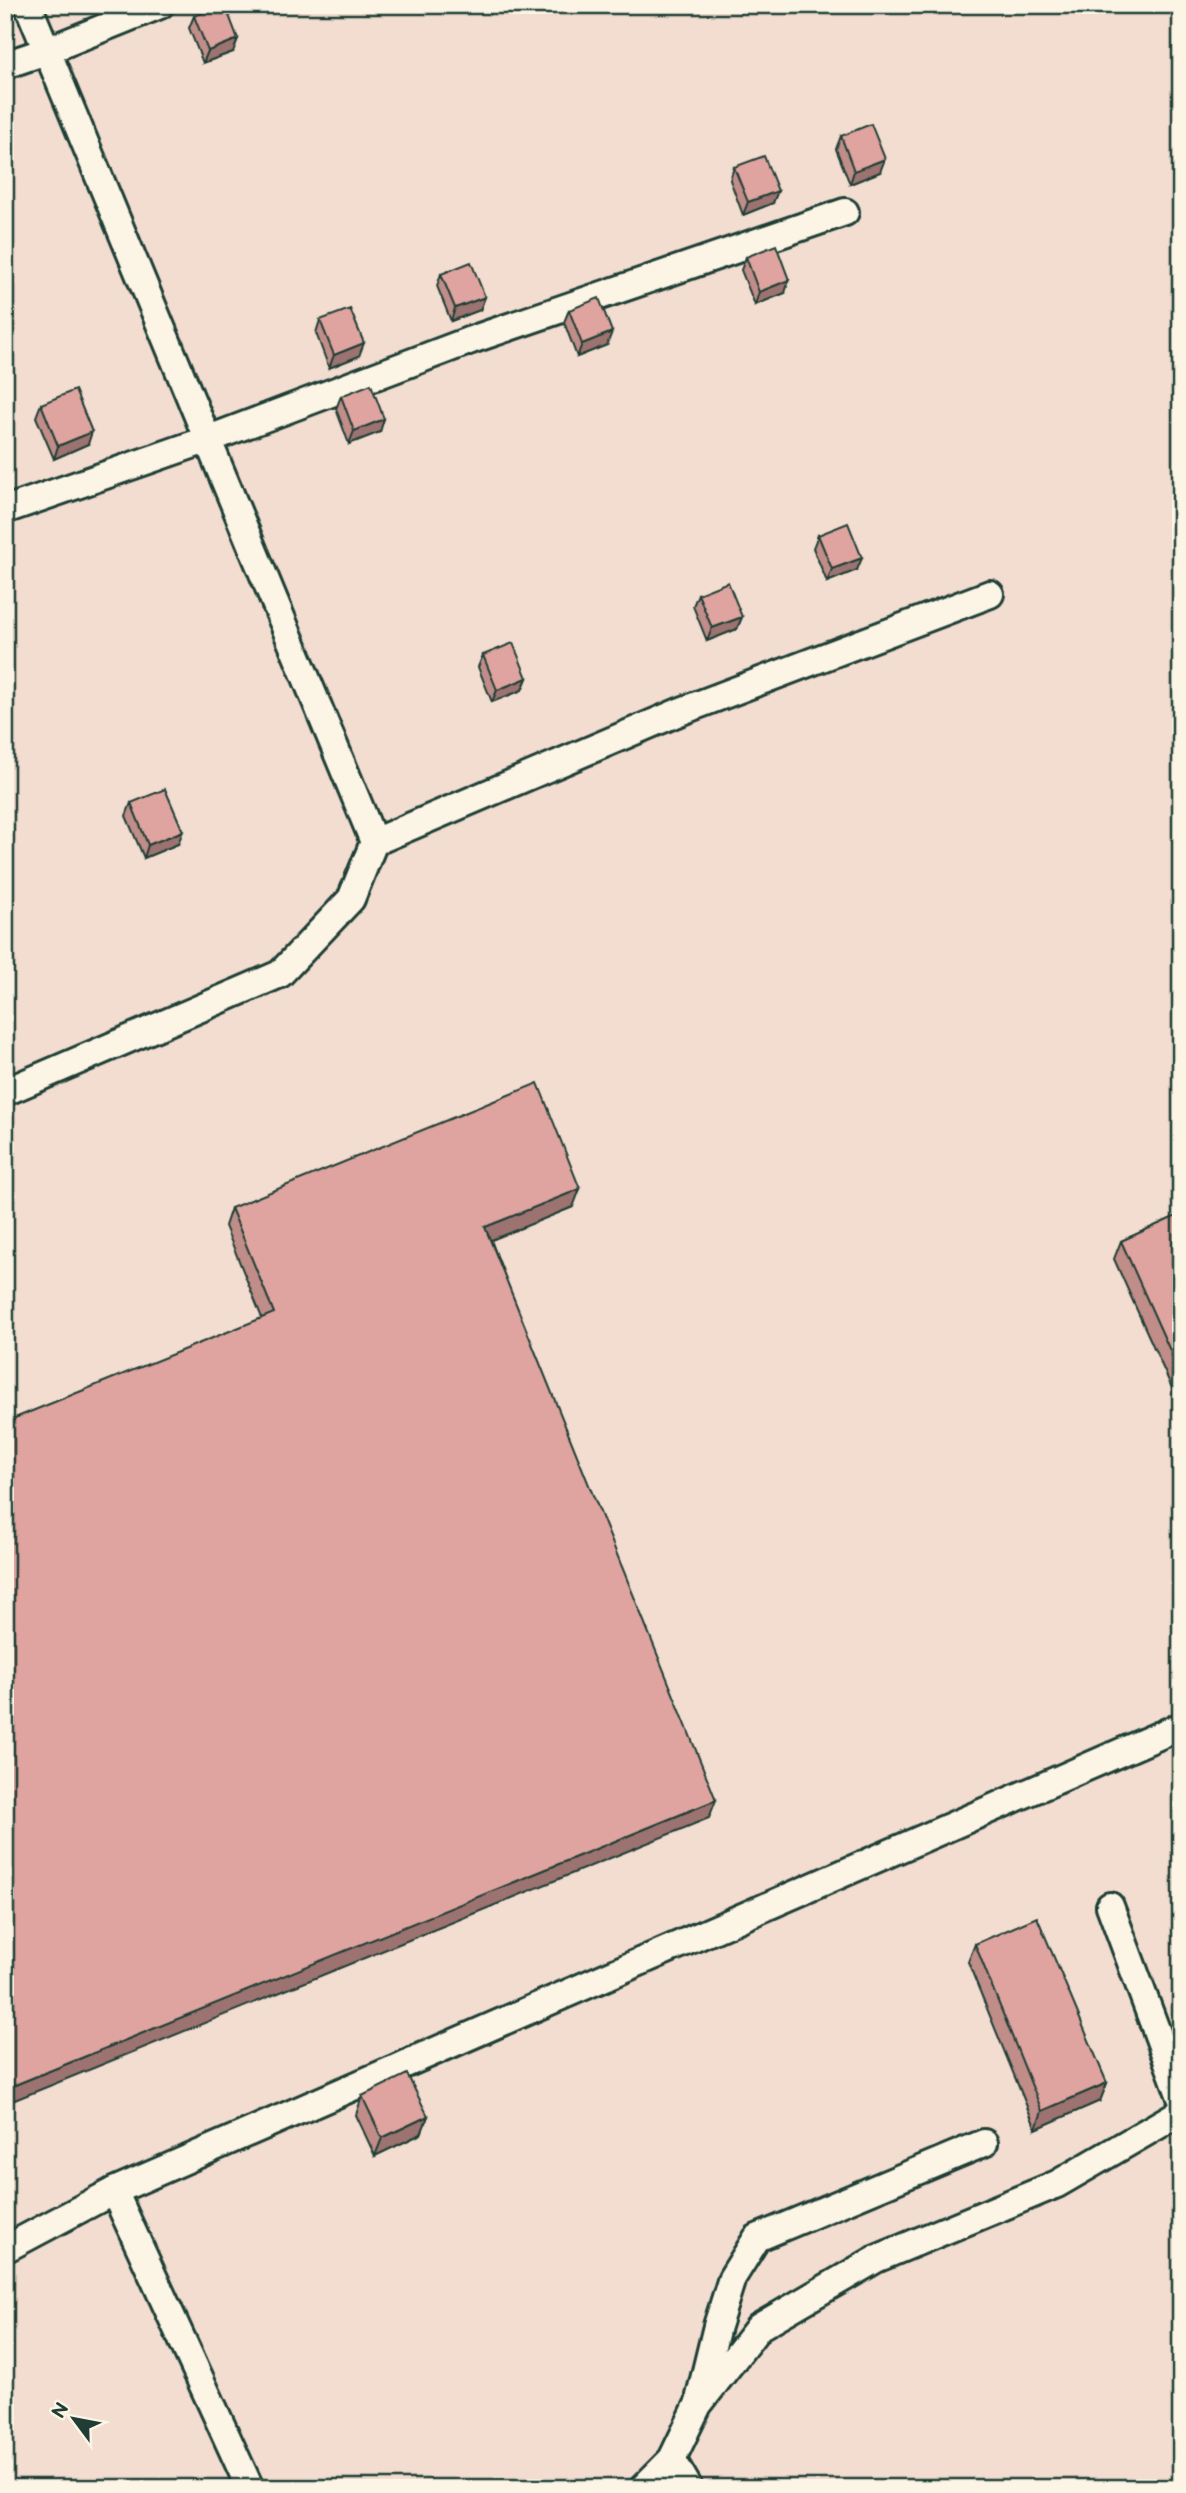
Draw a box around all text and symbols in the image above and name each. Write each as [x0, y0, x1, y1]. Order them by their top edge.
north arrow [38, 2384, 108, 2454]
text: N [47, 2399, 74, 2423]

